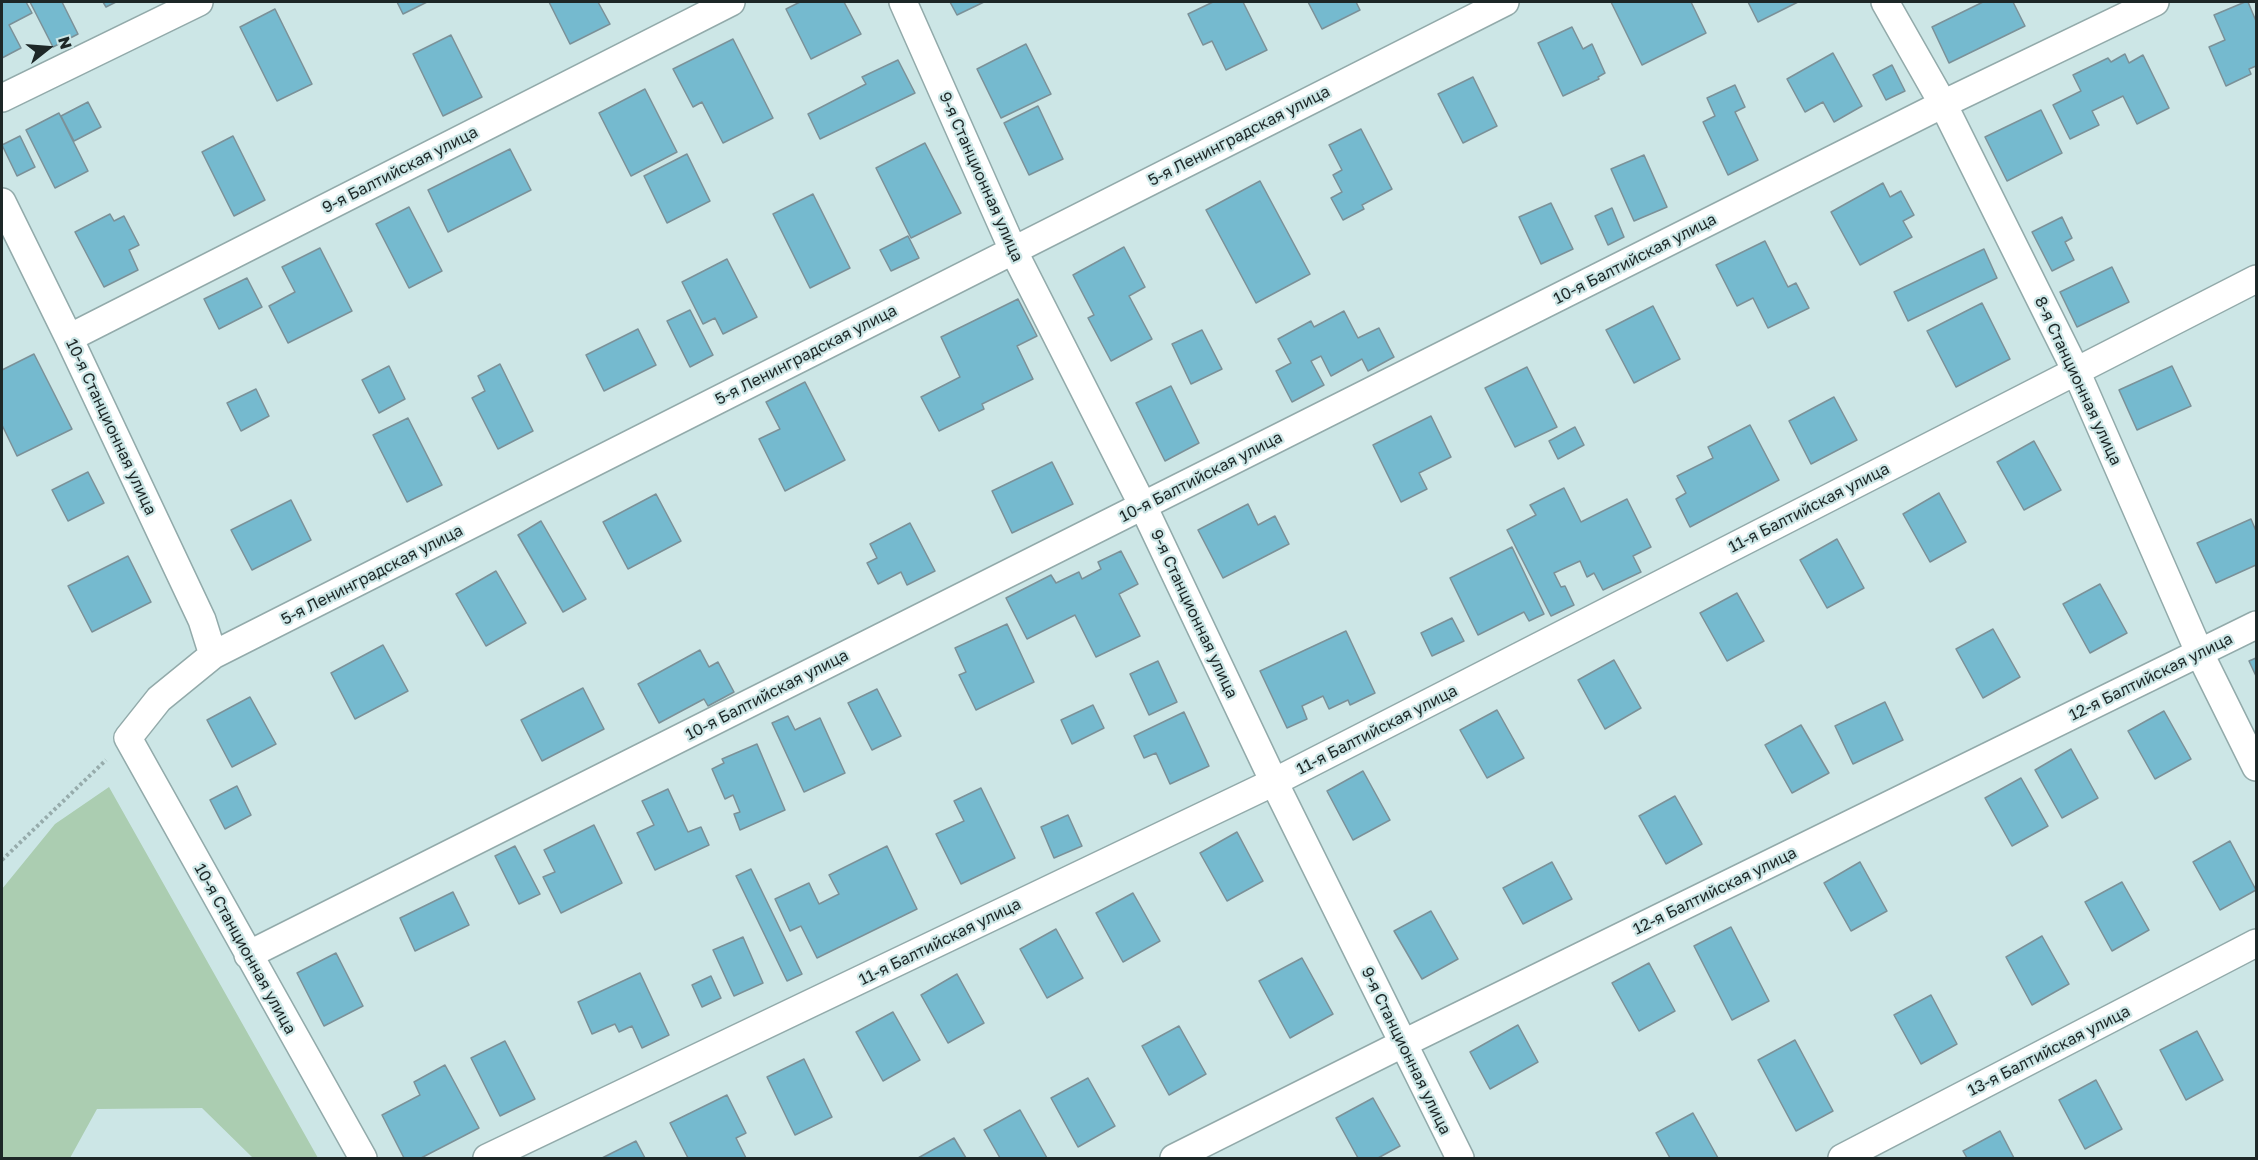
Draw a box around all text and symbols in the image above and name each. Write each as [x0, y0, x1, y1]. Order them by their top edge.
north arrow [18, 18, 78, 78]
text: N [54, 34, 77, 51]
street label: 5-я Ленинградская улица [1145, 82, 1333, 190]
street label: 9-я Станционная улица [935, 89, 1027, 265]
street label: 9-я Балтийская улица [319, 122, 481, 218]
street label: 10-я Балтийская улица [1550, 210, 1720, 308]
street label: 8-я Станционная улица [2030, 294, 2126, 468]
street label: 5-я Ленинградская улица [712, 301, 900, 409]
street label: 10-я Станционная улица [62, 336, 160, 518]
street label: 10-я Балтийская улица [1116, 428, 1286, 526]
street label: 11-я Балтийская улица [1725, 459, 1893, 557]
street label: 5-я Ленинградская улица [278, 521, 466, 629]
street label: 9-я Станционная улица [1146, 527, 1242, 701]
street label: 12-я Балтийская улица [2066, 629, 2236, 725]
street label: 10-я Балтийская улица [682, 646, 852, 744]
street label: 11-я Балтийская улица [1293, 681, 1461, 779]
street label: 12-я Балтийская улица [1630, 843, 1800, 939]
street label: 10-я Станционная улица [190, 860, 300, 1038]
street label: 11-я Балтийская улица [856, 894, 1024, 990]
street label: 9-я Станционная улица [1357, 964, 1455, 1138]
street label: 13-я Балтийская улица [1965, 1002, 2133, 1100]

